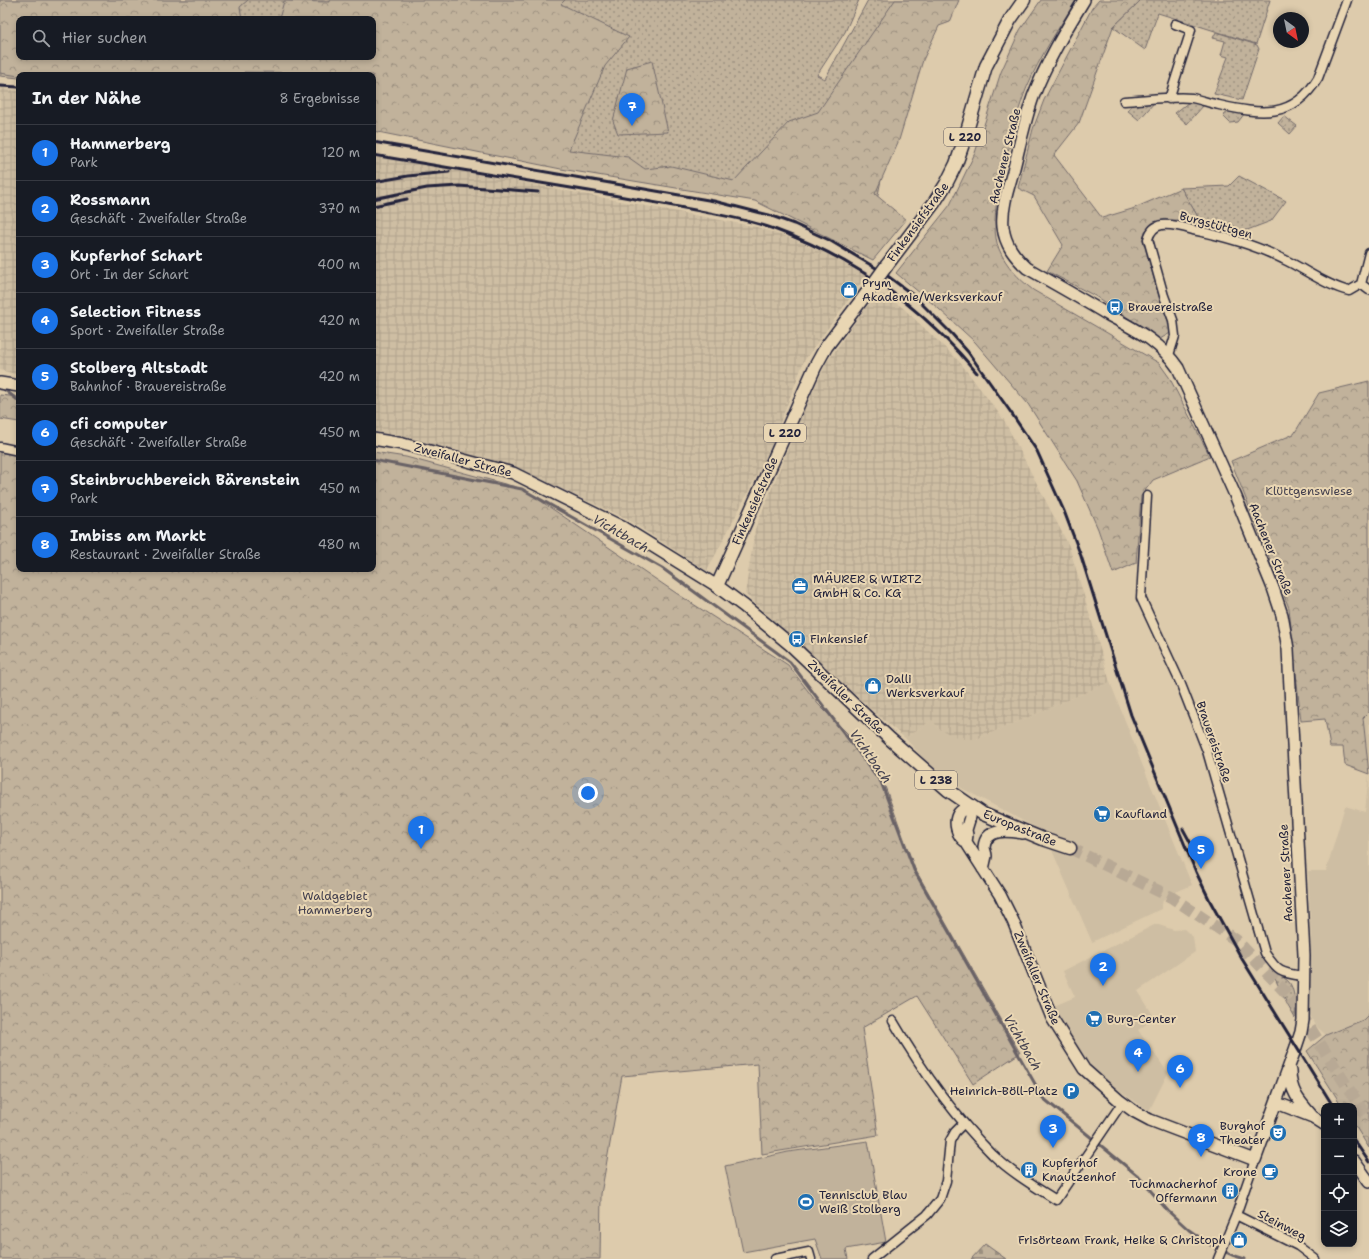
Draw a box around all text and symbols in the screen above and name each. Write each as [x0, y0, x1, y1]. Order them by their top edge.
north arrow [1273, 12, 1309, 48]
search box [16, 16, 376, 60]
icon: search [30, 27, 52, 49]
text: Hier suchen [62, 28, 147, 48]
text: In der Nähe [32, 87, 141, 109]
text: 8 Ergebnisse [280, 90, 360, 107]
pin: 7 [619, 93, 645, 126]
street label: Aachener Straße [985, 106, 1025, 206]
road number: L 220 [944, 128, 986, 146]
text: Hammerberg [70, 134, 171, 154]
text: 1 [42, 144, 48, 161]
text: 120 m [322, 144, 360, 161]
text: Park [70, 154, 98, 171]
street label: Finkensiefstraße [884, 179, 952, 265]
text: Rossmann [70, 190, 150, 210]
text: 2 [40, 200, 50, 217]
text: 370 m [318, 200, 360, 217]
street label: Burgstüttgen [1178, 208, 1254, 242]
text: Geschäft · Zweifaller Straße [70, 210, 247, 227]
text: Kupferhof Schart [70, 246, 203, 266]
text: 3 [40, 256, 50, 273]
text: 400 m [317, 256, 360, 273]
text: Ort · In der Schart [70, 266, 189, 283]
place label: Prym Akademie/Werksverkauf [862, 275, 1003, 305]
shop icon: Prym Akademie/Werksverkauf [839, 280, 859, 300]
bus stop icon: Brauereistraße [1105, 297, 1125, 317]
place label: Brauereistraße [1128, 299, 1213, 315]
text: Selection Fitness [70, 302, 201, 322]
text: 4 [40, 312, 50, 329]
text: 420 m [318, 312, 360, 329]
text: Sport · Zweifaller Straße [70, 322, 225, 339]
text: Stolberg Altstadt [70, 358, 208, 378]
text: 5 [41, 368, 49, 385]
text: 420 m [318, 368, 360, 385]
text: Bahnhof · Brauereistraße [70, 378, 227, 395]
text: cfi computer [70, 414, 167, 434]
text: 6 [40, 424, 50, 441]
text: 450 m [319, 424, 360, 441]
road number: L 220 [764, 424, 806, 442]
text: Geschäft · Zweifaller Straße [70, 434, 247, 451]
street label: Zweifaller Straße [412, 439, 514, 481]
street label: Finkensiefstraße [728, 454, 782, 548]
text: Steinbruchbereich Bärenstein [70, 470, 300, 490]
text: 7 [40, 480, 50, 497]
text: 450 m [319, 480, 360, 497]
park label: Klüttgenswiese [1265, 483, 1353, 499]
text: Park [70, 490, 98, 507]
street label: Aachener Straße [1245, 500, 1297, 598]
water label: Vichtbach [589, 510, 652, 556]
text: Imbiss am Markt [70, 526, 206, 546]
text: 8 [40, 536, 50, 553]
text: 480 m [318, 536, 360, 553]
text: Restaurant · Zweifaller Straße [70, 546, 261, 563]
place label: MÄURER & WIRTZ GmbH & Co. KG [813, 571, 921, 601]
office icon: MÄURER & WIRTZ GmbH & Co. KG [790, 576, 810, 596]
bus stop icon: Finkensief [787, 629, 807, 649]
place label: Finkensief [810, 631, 868, 647]
street label: Zweifaller Straße [804, 656, 888, 738]
place label: Dalli Werksverkauf [886, 671, 965, 701]
shop icon: Dalli Werksverkauf [863, 676, 883, 696]
street label: Brauereistraße [1193, 699, 1235, 785]
water label: Vichtbach [846, 726, 896, 787]
road number: L 238 [915, 771, 957, 789]
your location [578, 783, 598, 803]
supermarket icon: Kaufland [1092, 804, 1112, 824]
street label: Europastraße [981, 806, 1059, 850]
place label: Kaufland [1115, 806, 1168, 822]
pin: 1 [408, 816, 434, 849]
street label: Aachener Straße [1275, 823, 1297, 922]
pin: 5 [1188, 836, 1214, 869]
park label: Waldgebiet Hammerberg [298, 888, 372, 918]
street label: Zweifaller Straße [1010, 929, 1064, 1028]
pin: 2 [1090, 953, 1116, 986]
supermarket icon: Burg-Center [1084, 1009, 1104, 1029]
water label: Vichtbach [1000, 1011, 1046, 1074]
place label: Burg-Center [1107, 1011, 1177, 1027]
pin: 4 [1125, 1039, 1151, 1072]
pin: 6 [1167, 1055, 1193, 1088]
parking icon: Heinrich-Böll-Platz [1061, 1081, 1081, 1101]
place label: Heinrich-Böll-Platz [950, 1083, 1058, 1099]
map controls [1321, 1103, 1357, 1247]
button: + [1321, 1103, 1357, 1139]
pin: 3 [1040, 1115, 1066, 1148]
place label: Burghof Theater [1220, 1118, 1266, 1148]
theatre icon: Burghof Theater [1268, 1123, 1288, 1143]
pin: 8 [1188, 1124, 1214, 1157]
button: − [1321, 1139, 1357, 1175]
place label: Kupferhof Knautzenhof [1042, 1155, 1116, 1185]
building icon: Kupferhof Knautzenhof [1019, 1160, 1039, 1180]
cafe icon: Krone [1260, 1162, 1280, 1182]
place label: Krone [1223, 1164, 1257, 1180]
button: locate [1321, 1175, 1357, 1211]
place label: Tuchmacherhof Offermann [1129, 1176, 1218, 1206]
building icon: Tuchmacherhof Offermann [1220, 1181, 1240, 1201]
place label: Tennisclub Blau Weiß Stolberg [819, 1187, 908, 1217]
sports icon: Tennisclub Blau Weiß Stolberg [796, 1192, 816, 1212]
street label: Steinweg [1255, 1206, 1309, 1244]
button: layers [1321, 1211, 1357, 1247]
shop icon: Frisörteam Frank, Heike & Christoph [1229, 1230, 1249, 1250]
place label: Frisörteam Frank, Heike & Christoph [1018, 1232, 1226, 1248]

